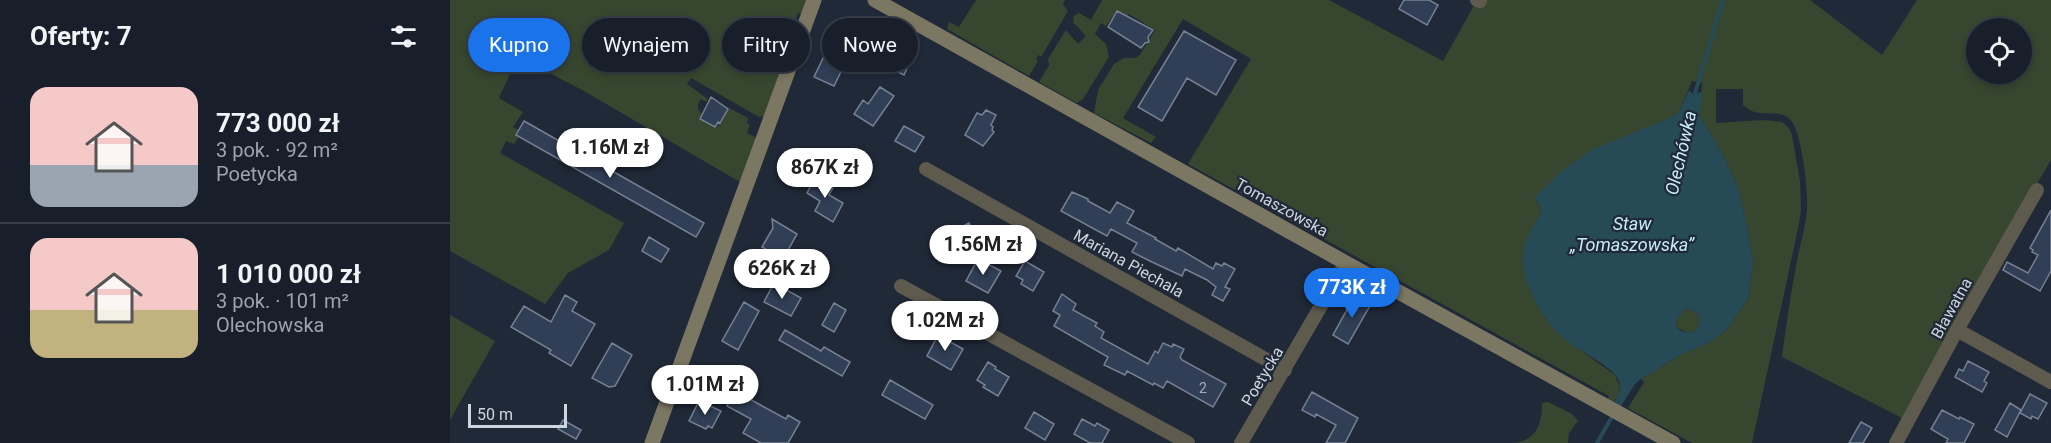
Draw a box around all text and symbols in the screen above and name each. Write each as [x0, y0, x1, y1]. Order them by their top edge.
chip: Kupno [468, 18, 570, 72]
chip: Wynajem [582, 18, 710, 72]
chip: Filtry [722, 18, 810, 72]
chip: Nowe [822, 18, 918, 72]
map controls [1966, 18, 2032, 84]
button: locate [1966, 18, 2032, 84]
icon: filters [387, 20, 420, 53]
text: Oferty: 7 [30, 21, 132, 51]
text: 773 000 zł [216, 108, 340, 138]
water label: Olechówka [1661, 109, 1700, 197]
icon: home [78, 111, 150, 183]
pin: 1.16M zł [548, 128, 672, 179]
text: 1.16M zł [570, 135, 650, 159]
text: 3 pok. · 92 m² [216, 138, 338, 162]
pin: 867K zł [770, 148, 880, 199]
text: 867K zł [791, 155, 859, 179]
text: Poetycka [216, 162, 298, 186]
street label: Tomaszowska [1232, 174, 1331, 241]
water label: Staw „Tomaszowska” [1569, 213, 1695, 255]
pin: 1.56M zł [921, 225, 1045, 276]
street label: Mariana Piechala [1070, 225, 1187, 302]
text: 1.56M zł [943, 232, 1023, 256]
pin: 626K zł [727, 249, 837, 300]
text: 626K zł [748, 256, 816, 280]
text: 1 010 000 zł [216, 259, 361, 289]
icon: home [78, 262, 150, 334]
pin: 773K zł [1297, 268, 1407, 319]
text: 773K zł [1318, 275, 1386, 299]
street label: Bławatna [1927, 275, 1976, 342]
text: 3 pok. · 101 m² [216, 289, 349, 313]
pin: 1.02M zł [883, 301, 1007, 352]
text: 1.02M zł [905, 308, 985, 332]
text: Olechowska [216, 313, 325, 337]
street label: Poetycka [1237, 343, 1287, 409]
pin: 1.01M zł [643, 365, 767, 416]
text: 1.01M zł [665, 372, 745, 396]
house number: 2 [1199, 380, 1207, 396]
scale bar [468, 401, 567, 428]
text: 50 m [477, 405, 513, 424]

